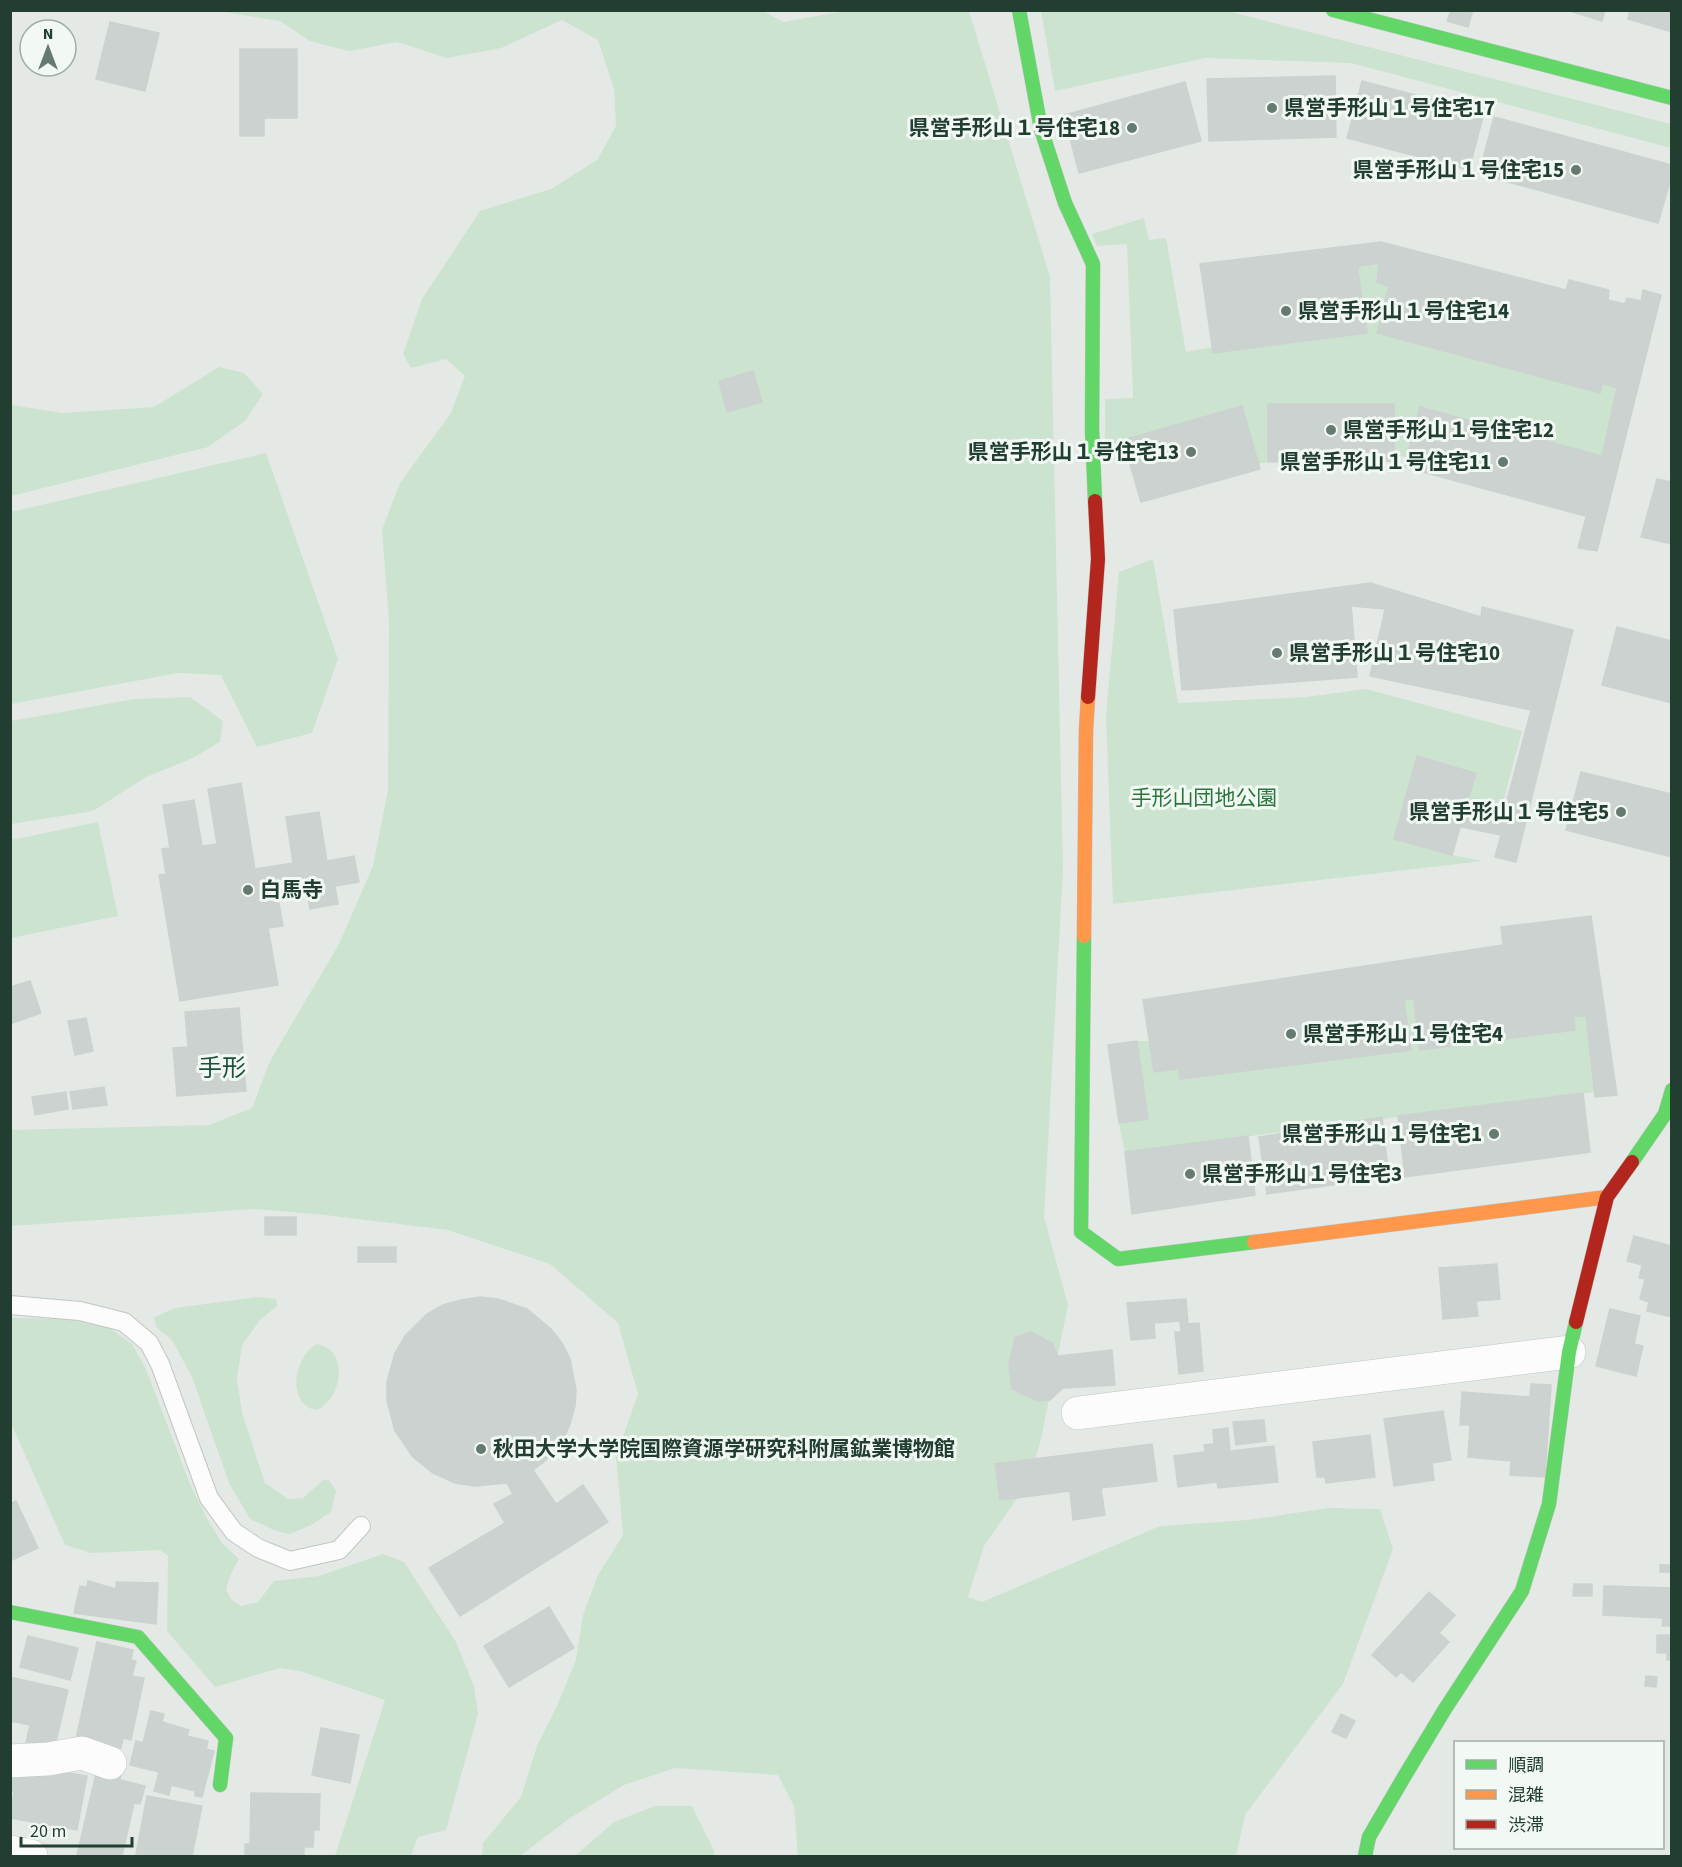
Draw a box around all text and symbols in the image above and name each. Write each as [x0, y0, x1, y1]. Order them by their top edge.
north arrow [18, 18, 78, 78]
text: N [43, 23, 53, 45]
place label: 県営手形山１号住宅17 [1284, 93, 1495, 123]
marker: 県営手形山１号住宅17 [1265, 101, 1279, 115]
place label: 県営手形山１号住宅18 [909, 113, 1120, 143]
marker: 県営手形山１号住宅18 [1125, 121, 1139, 135]
place label: 県営手形山１号住宅15 [1353, 155, 1564, 185]
marker: 県営手形山１号住宅15 [1569, 163, 1583, 177]
place label: 県営手形山１号住宅14 [1298, 296, 1509, 326]
marker: 県営手形山１号住宅14 [1279, 304, 1293, 318]
place label: 県営手形山１号住宅12 [1343, 415, 1554, 445]
marker: 県営手形山１号住宅12 [1324, 423, 1338, 437]
place label: 県営手形山１号住宅13 [968, 437, 1179, 467]
marker: 県営手形山１号住宅13 [1184, 445, 1198, 459]
place label: 県営手形山１号住宅11 [1280, 447, 1491, 477]
marker: 県営手形山１号住宅11 [1496, 455, 1510, 469]
place label: 県営手形山１号住宅10 [1289, 638, 1500, 668]
marker: 県営手形山１号住宅10 [1270, 646, 1284, 660]
park label: 手形山団地公園 [1131, 783, 1278, 813]
place label: 県営手形山１号住宅5 [1409, 797, 1609, 827]
marker: 県営手形山１号住宅5 [1614, 805, 1628, 819]
place label: 白馬寺 [260, 875, 323, 905]
marker: 白馬寺 [241, 883, 255, 897]
place label: 県営手形山１号住宅4 [1303, 1019, 1503, 1049]
marker: 県営手形山１号住宅4 [1284, 1027, 1298, 1041]
district label: 手形 [198, 1051, 246, 1086]
place label: 県営手形山１号住宅1 [1282, 1119, 1482, 1149]
marker: 県営手形山１号住宅1 [1487, 1127, 1501, 1141]
place label: 県営手形山１号住宅3 [1202, 1159, 1402, 1189]
marker: 県営手形山１号住宅3 [1183, 1167, 1197, 1181]
place label: 秋田大学大学院国際資源学研究科附属鉱業博物館 [493, 1434, 955, 1464]
marker: 秋田大学大学院国際資源学研究科附属鉱業博物館 [474, 1442, 488, 1456]
legend [1454, 1741, 1664, 1849]
text: 順調 [1508, 1753, 1544, 1778]
text: 混雑 [1508, 1783, 1544, 1808]
scale bar [21, 1810, 132, 1848]
text: 渋滞 [1508, 1813, 1544, 1838]
text: 20 m [30, 1819, 66, 1844]

